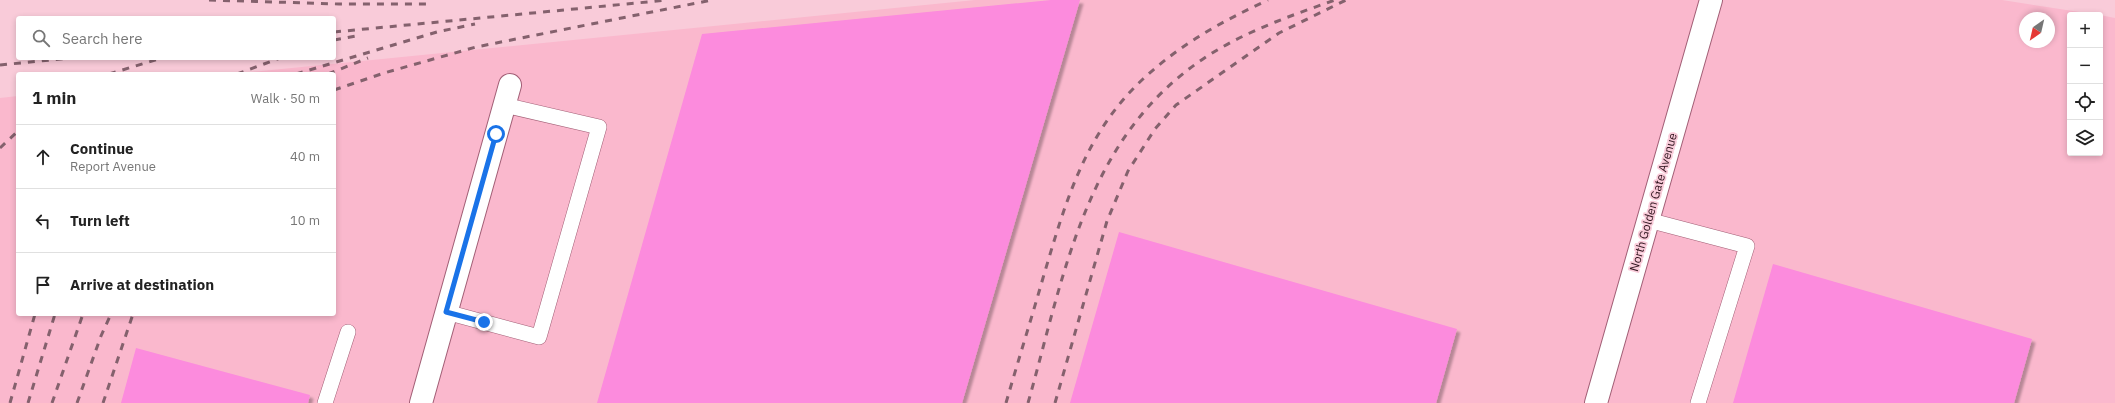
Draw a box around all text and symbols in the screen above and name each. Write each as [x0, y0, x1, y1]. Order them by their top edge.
north arrow [2019, 12, 2055, 48]
map controls [2067, 12, 2103, 156]
button: + [2067, 12, 2103, 48]
search box [16, 16, 336, 60]
icon: search [30, 27, 52, 49]
text: Search here [62, 29, 142, 48]
button: − [2067, 48, 2103, 84]
button: locate [2067, 84, 2103, 120]
text: 1 min [32, 87, 76, 109]
text: Walk · 50 m [251, 90, 320, 107]
button: layers [2067, 120, 2103, 156]
route start [487, 125, 505, 143]
street label: North Golden Gate Avenue [1626, 131, 1680, 273]
text: Continue [70, 139, 134, 158]
icon: ahead [32, 146, 54, 168]
text: 40 m [290, 148, 320, 165]
text: Report Avenue [70, 158, 156, 175]
icon: left [32, 210, 54, 232]
text: Turn left [70, 211, 130, 230]
text: 10 m [290, 212, 320, 229]
icon: arrive [32, 274, 54, 296]
text: Arrive at destination [70, 275, 214, 294]
route end [475, 313, 493, 331]

